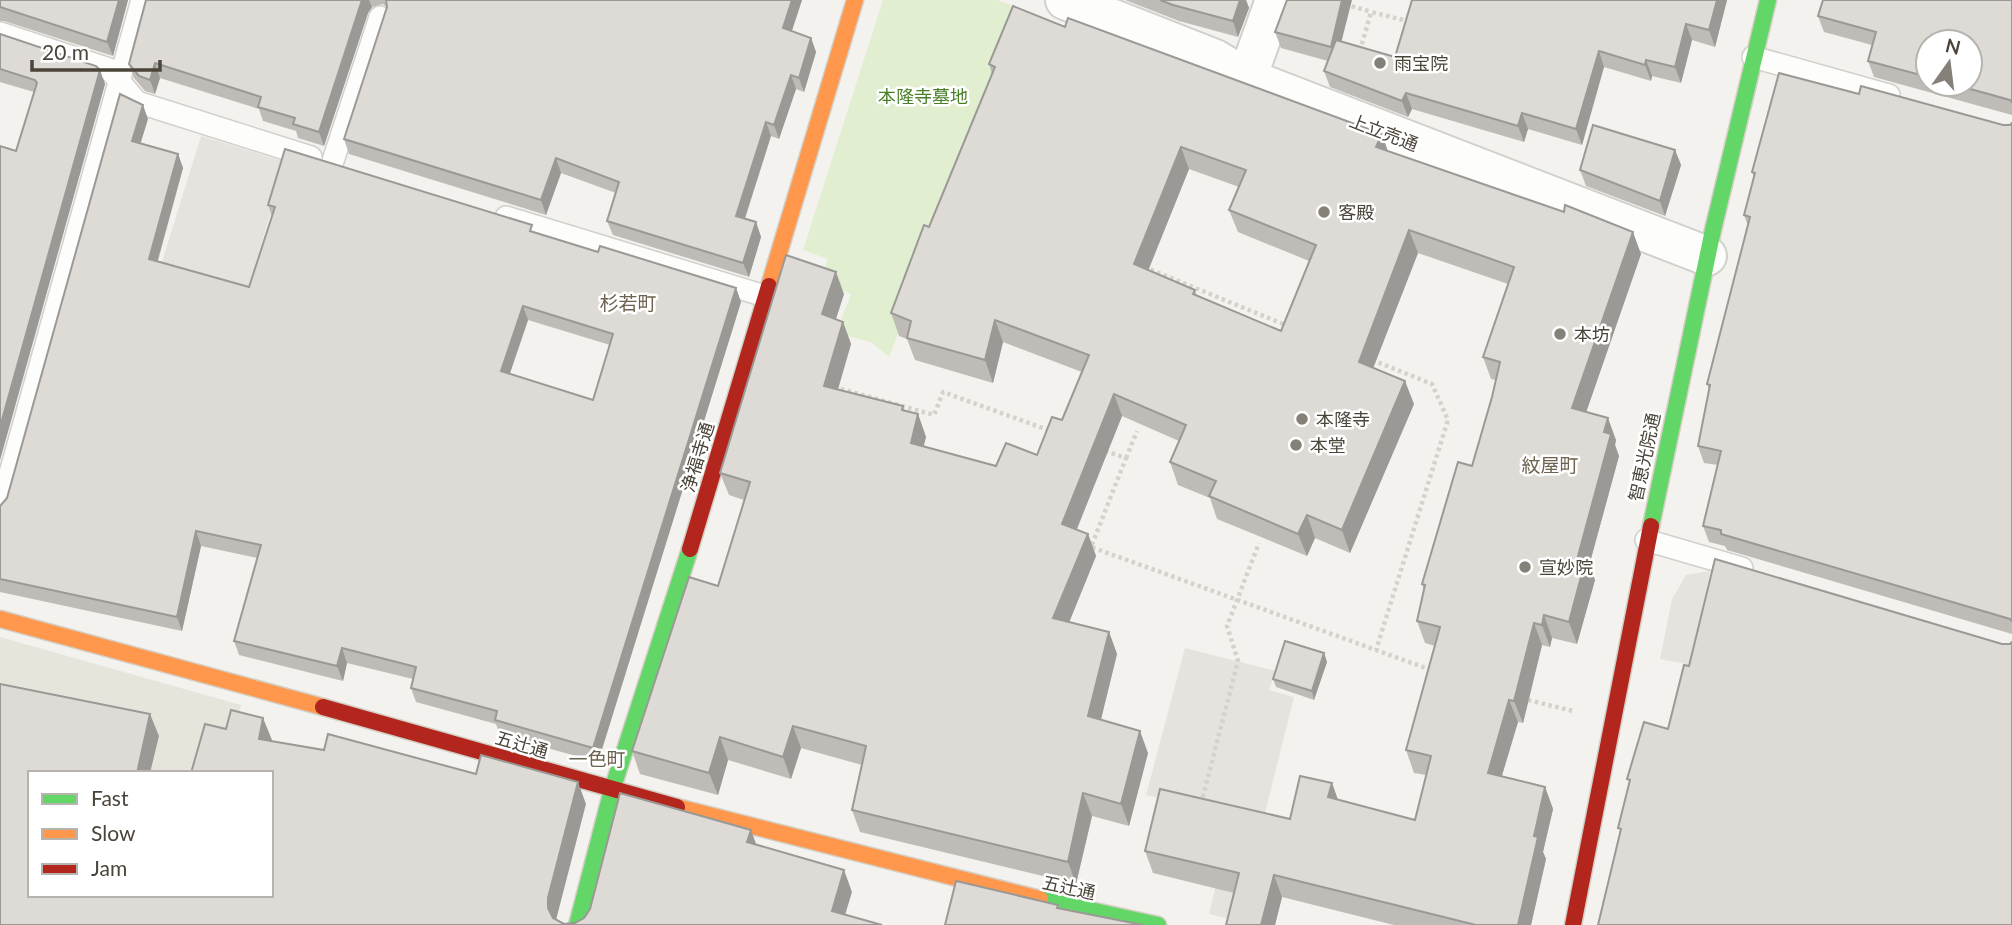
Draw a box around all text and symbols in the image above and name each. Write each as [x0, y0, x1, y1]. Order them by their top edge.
scale bar [32, 28, 159, 72]
north arrow [1914, 28, 1984, 98]
text: N [1943, 33, 1963, 59]
text: 20 m [42, 39, 89, 64]
place label: 雨宝院 [1394, 52, 1448, 74]
marker: 雨宝院 [1372, 55, 1388, 71]
park label: 本隆寺墓地 [878, 85, 968, 107]
street label: 上立売通 [1346, 109, 1422, 155]
place label: 客殿 [1338, 201, 1374, 223]
marker: 客殿 [1316, 204, 1332, 220]
district label: 杉若町 [599, 291, 657, 314]
place label: 本坊 [1574, 323, 1610, 345]
marker: 本坊 [1552, 326, 1568, 342]
place label: 本隆寺 [1316, 408, 1370, 430]
marker: 本隆寺 [1294, 411, 1310, 427]
street label: 智恵光院通 [1624, 411, 1664, 503]
street label: 浄福寺通 [676, 419, 718, 495]
place label: 本堂 [1310, 434, 1346, 456]
marker: 本堂 [1288, 437, 1304, 453]
district label: 紋屋町 [1521, 453, 1579, 476]
place label: 宣妙院 [1539, 556, 1593, 578]
marker: 宣妙院 [1517, 559, 1533, 575]
street label: 五辻通 [493, 726, 551, 762]
district label: 一色町 [568, 747, 626, 770]
legend [28, 771, 273, 897]
text: Fast [91, 785, 129, 810]
text: Slow [91, 820, 136, 845]
text: Jam [91, 855, 127, 880]
street label: 五辻通 [1040, 871, 1098, 903]

